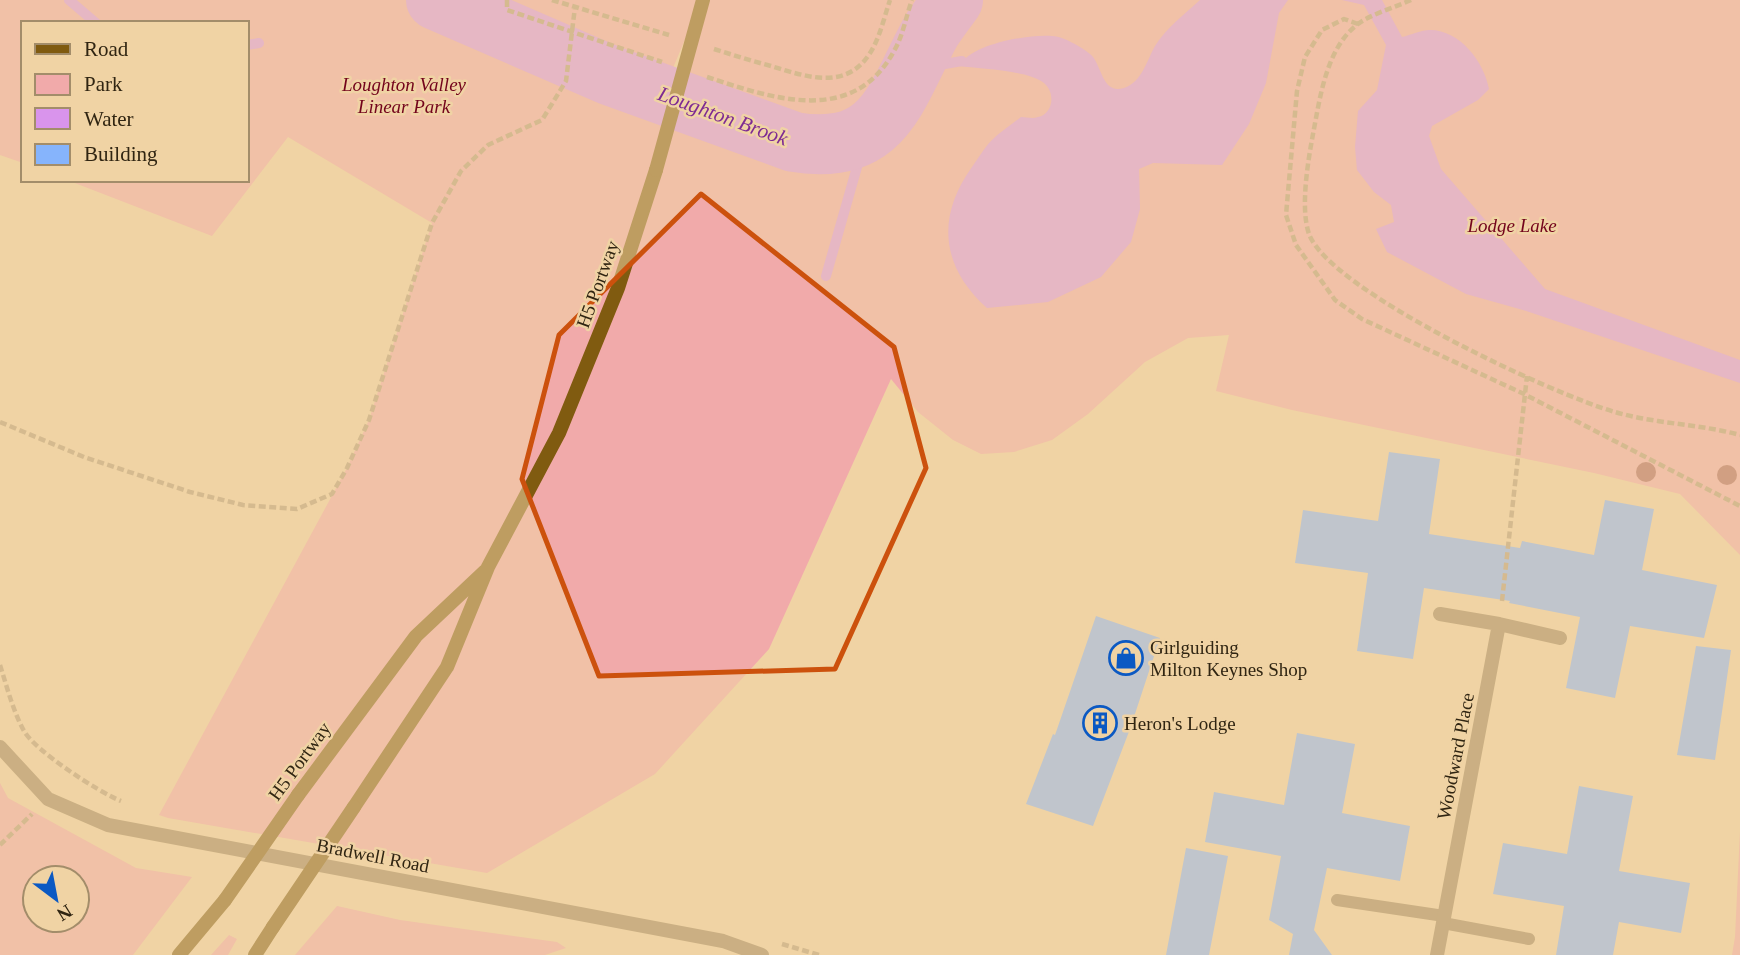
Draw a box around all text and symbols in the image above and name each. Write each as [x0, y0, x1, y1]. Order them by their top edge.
legend [21, 21, 248, 182]
text: Road [84, 37, 129, 61]
text: Park [84, 72, 123, 96]
park label: Loughton Valley Linear Park [341, 74, 467, 117]
water label: Loughton Brook [654, 81, 792, 151]
text: Water [84, 107, 134, 131]
text: Building [84, 142, 158, 166]
park label: Lodge Lake [1466, 215, 1557, 236]
street label: H5 Portway [572, 237, 623, 331]
place label: Girlguiding Milton Keynes Shop [1150, 637, 1307, 680]
shop icon: Girlguiding Milton Keynes Shop [1107, 639, 1145, 677]
street label: Woodward Place [1433, 691, 1478, 821]
building icon: Heron's Lodge [1081, 704, 1119, 742]
place label: Heron's Lodge [1124, 713, 1236, 734]
street label: H5 Portway [264, 718, 335, 804]
street label: Bradwell Road [315, 834, 432, 877]
north arrow [21, 864, 91, 934]
text: N [53, 900, 76, 926]

